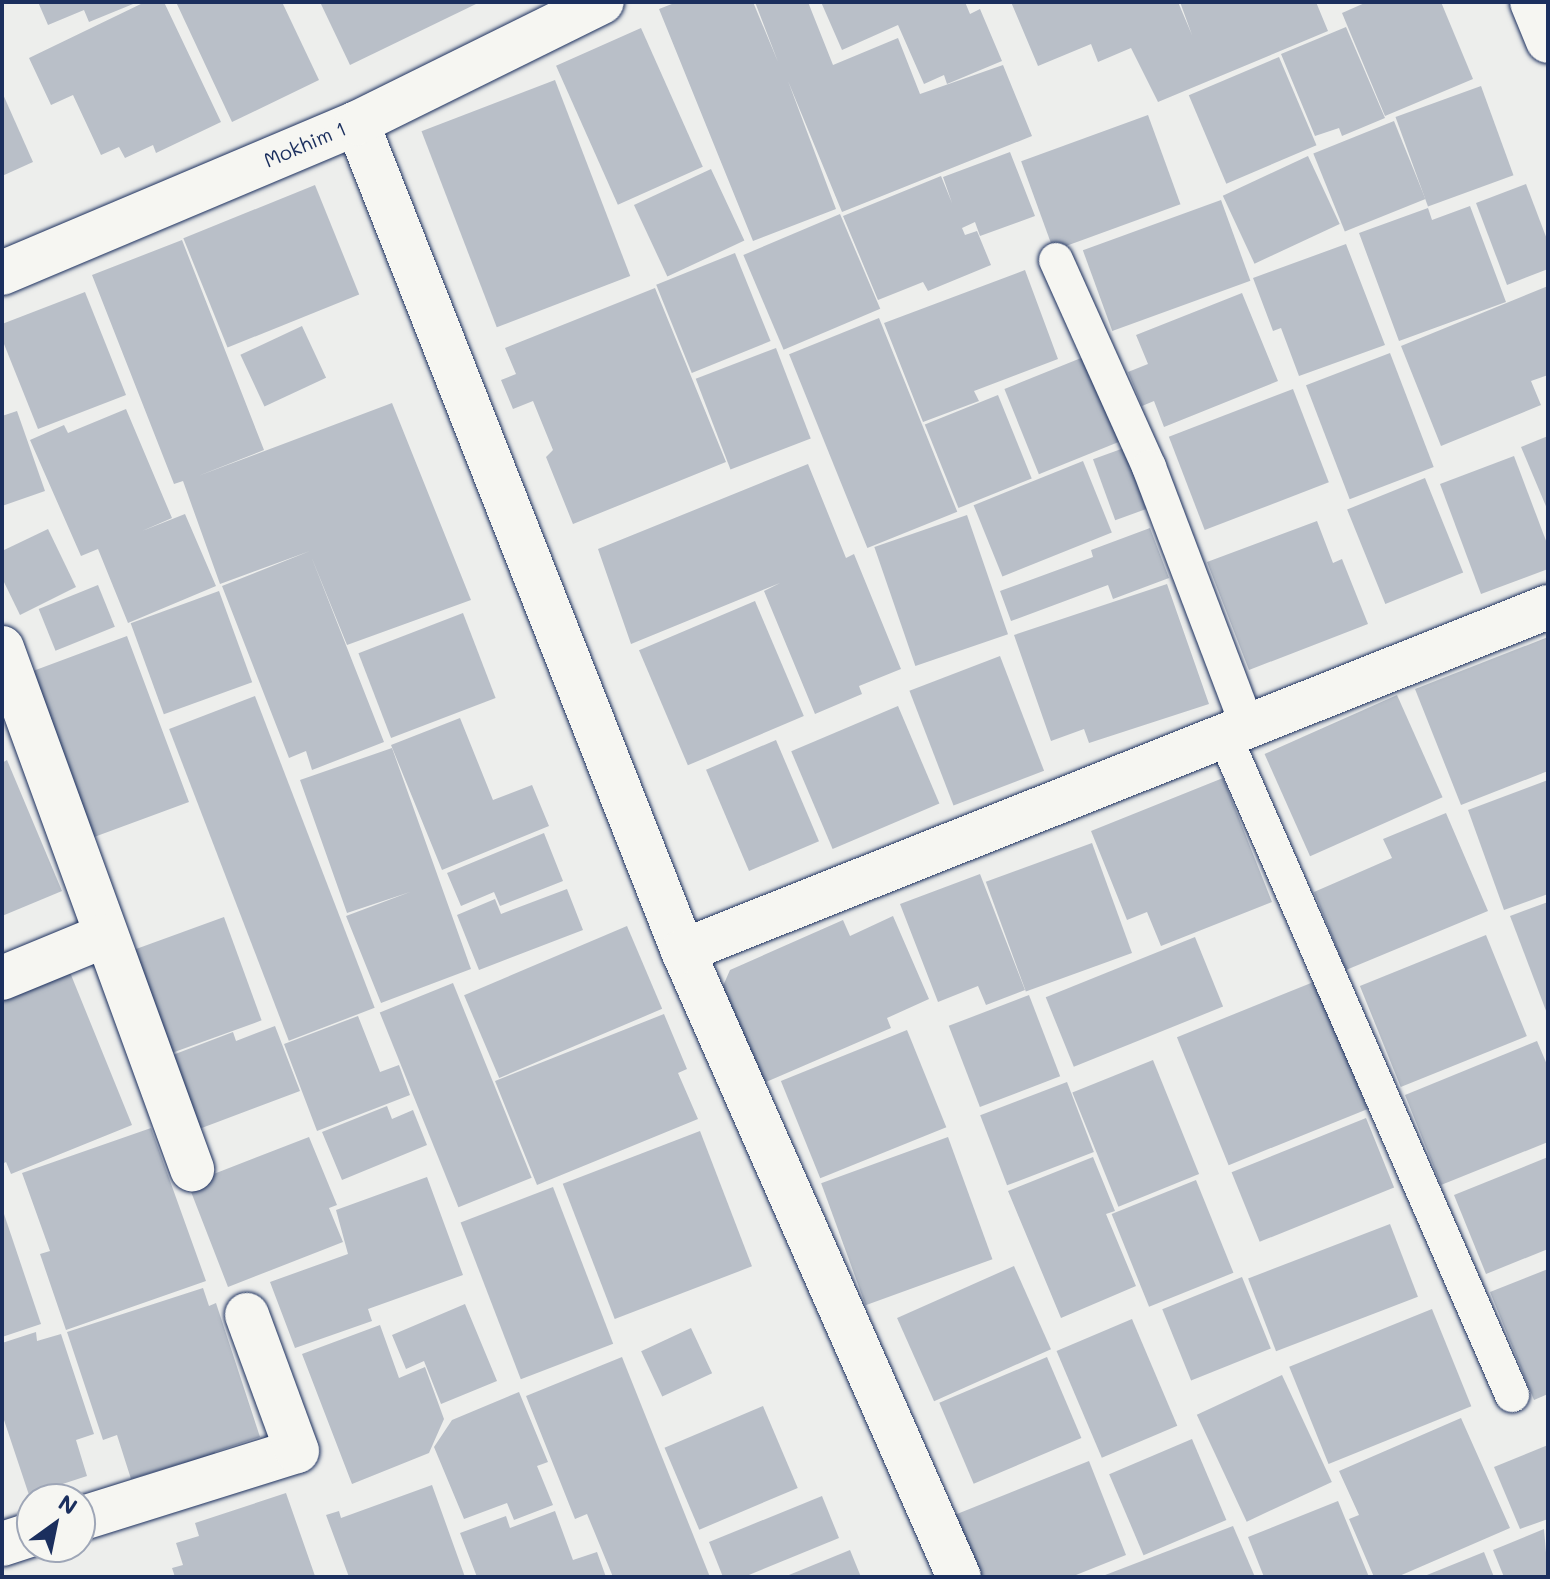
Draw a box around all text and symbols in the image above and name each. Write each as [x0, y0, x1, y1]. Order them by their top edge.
street label: Mokhim 1 [260, 116, 350, 172]
north arrow [16, 1483, 96, 1563]
text: N [53, 1487, 83, 1521]

